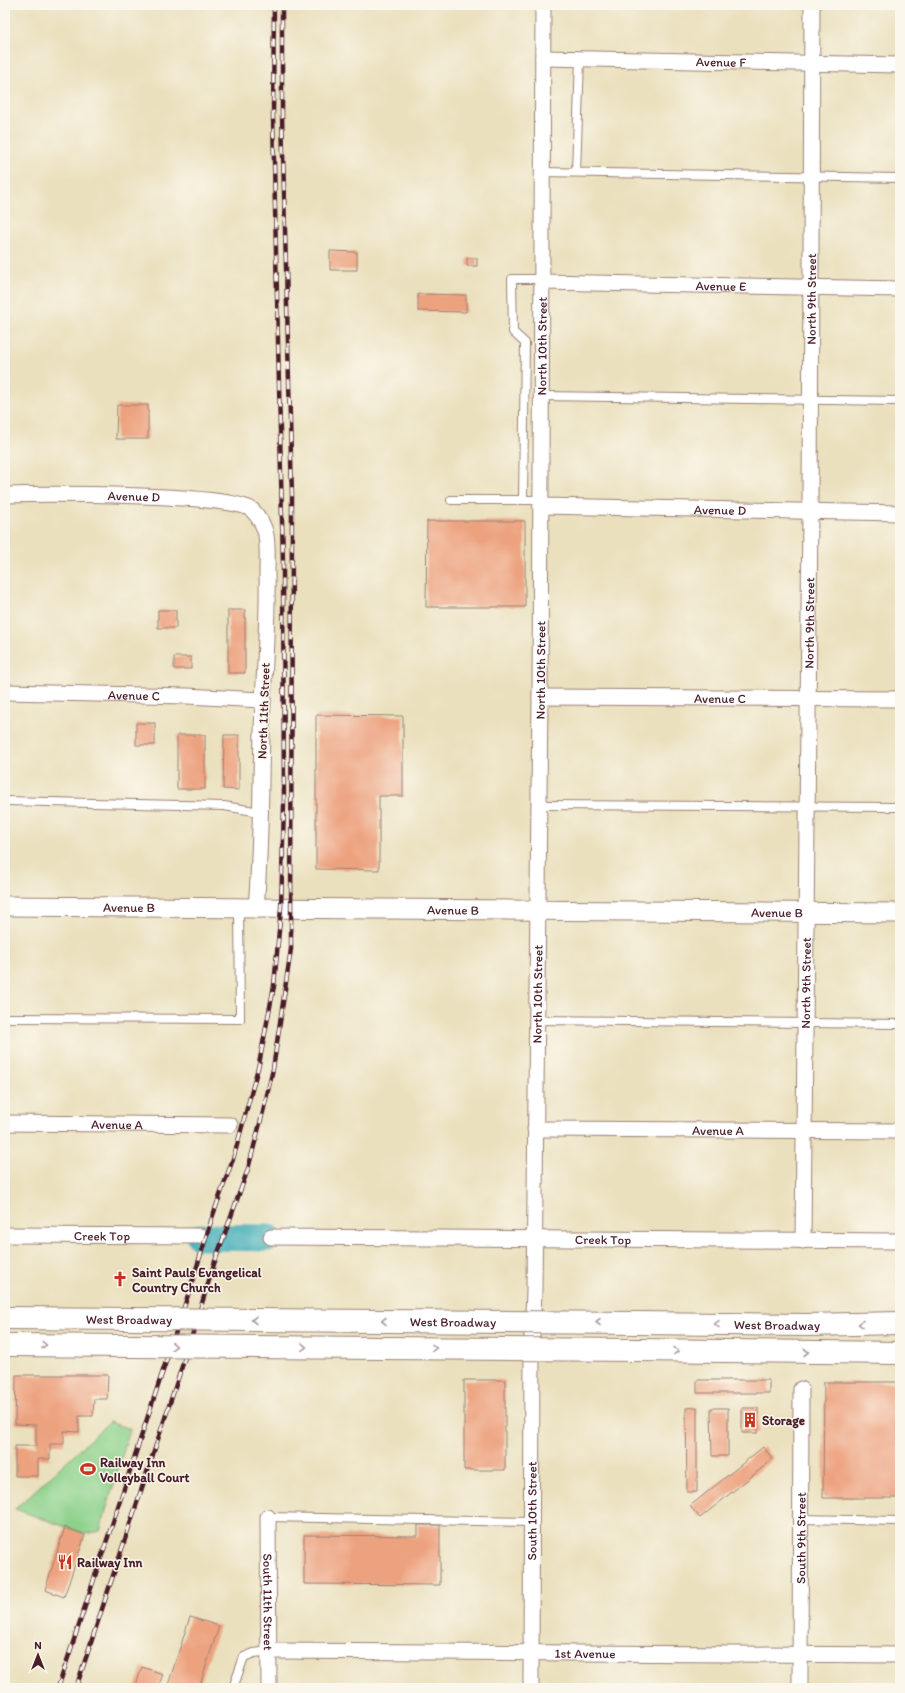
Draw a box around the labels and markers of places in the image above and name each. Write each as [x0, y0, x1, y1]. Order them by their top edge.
place label: Saint Pauls Evangelical Country Church [132, 1265, 262, 1296]
church icon: Saint Pauls Evangelical Country Church [111, 1270, 129, 1288]
building icon: Storage [741, 1411, 759, 1429]
place label: Storage [762, 1413, 805, 1429]
place label: Railway Inn Volleyball Court [100, 1455, 190, 1486]
sports icon: Railway Inn Volleyball Court [79, 1460, 97, 1478]
restaurant icon: Railway Inn [56, 1553, 74, 1571]
place label: Railway Inn [77, 1555, 144, 1571]

